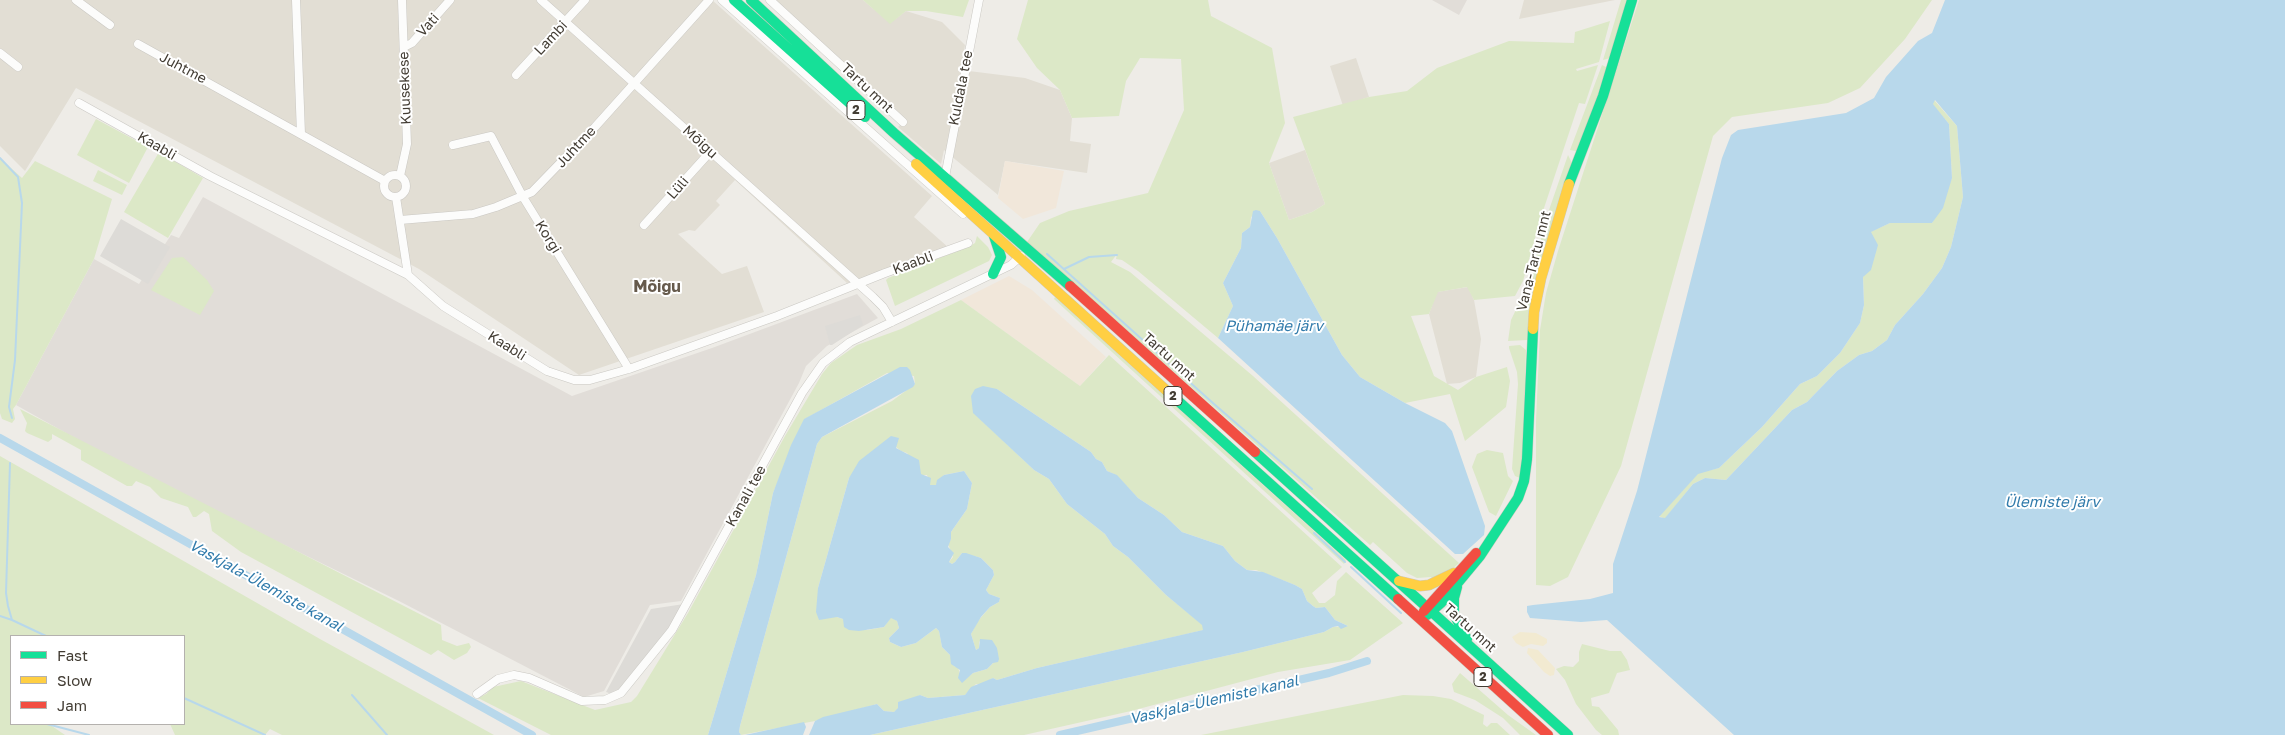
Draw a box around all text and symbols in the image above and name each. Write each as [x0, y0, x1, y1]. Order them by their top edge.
street label: Vati [413, 10, 443, 40]
street label: Lambi [531, 17, 571, 59]
street label: Juhtme [157, 49, 209, 87]
street label: Kuldala tee [945, 49, 977, 127]
street label: Kuusekese [395, 51, 415, 125]
street label: Tartu mnt [837, 60, 897, 116]
road number: 2 [847, 100, 865, 120]
street label: Mõigu [679, 122, 721, 162]
street label: Juhtme [553, 123, 599, 171]
street label: Kaabli [135, 128, 179, 164]
street label: Lüli [664, 173, 692, 203]
street label: Vana-Tartu mnt [1513, 209, 1555, 313]
street label: Korgi [531, 218, 565, 256]
street label: Kaabli [890, 248, 936, 278]
district label: Mõigu [633, 277, 681, 297]
water label: Pühamäe järv [1225, 317, 1323, 335]
street label: Kaabli [485, 328, 529, 364]
street label: Tartu mnt [1139, 329, 1199, 385]
road number: 2 [1164, 386, 1182, 406]
street label: Kanali tee [722, 462, 770, 530]
water label: Ülemiste järv [2004, 493, 2100, 511]
water label: Vaskjala-Ülemiste kanal [186, 536, 346, 636]
street label: Tartu mnt [1440, 600, 1500, 656]
legend [10, 635, 185, 725]
text: Fast [57, 646, 88, 664]
road number: 2 [1474, 668, 1492, 686]
text: Slow [57, 671, 92, 689]
water label: Vaskjala-Ülemiste kanal [1128, 672, 1300, 728]
text: Jam [57, 696, 87, 714]

